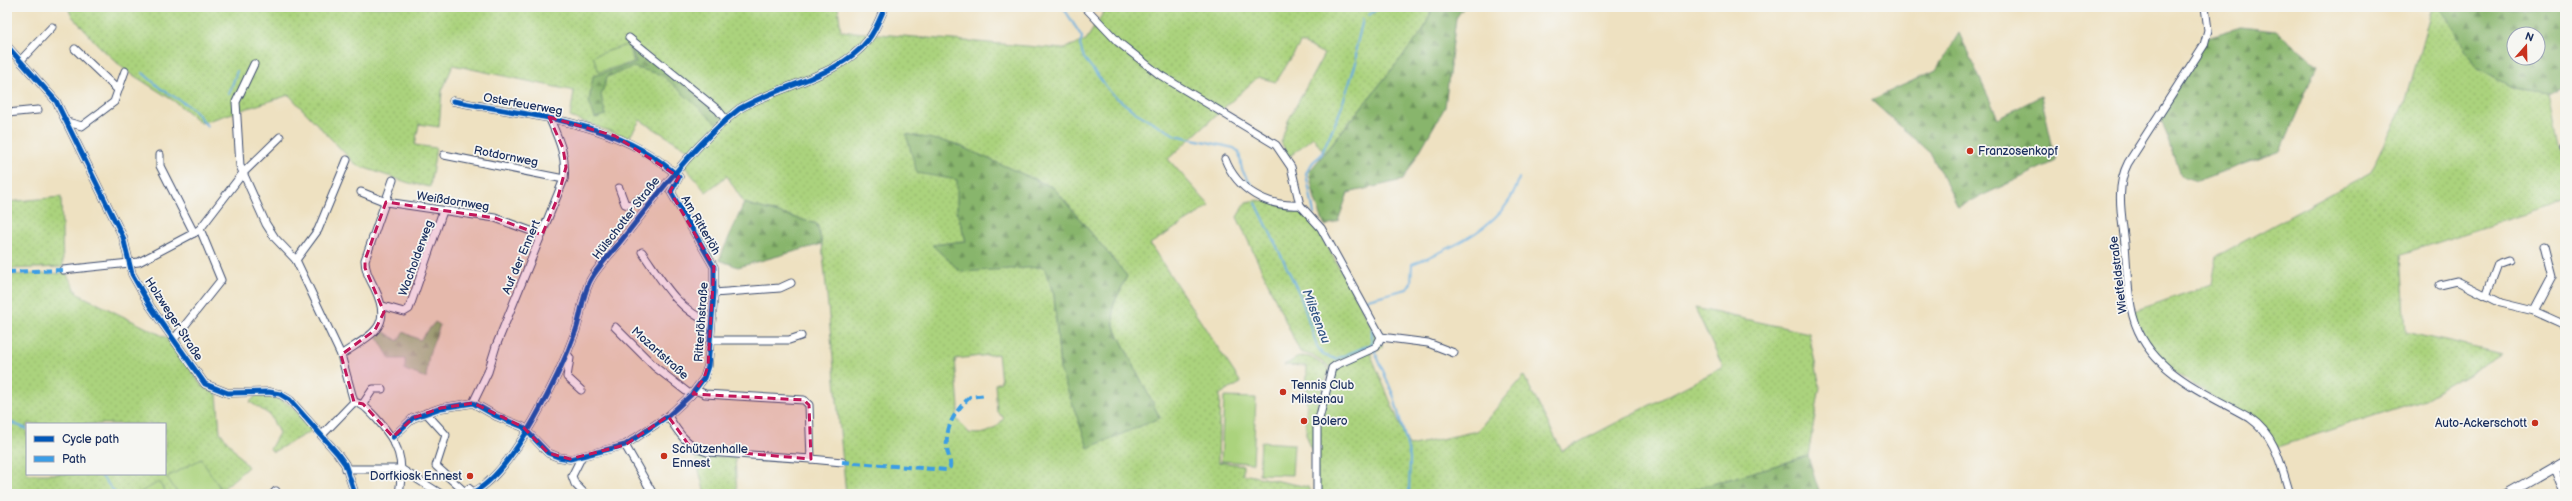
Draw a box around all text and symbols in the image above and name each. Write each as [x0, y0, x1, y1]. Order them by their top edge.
north arrow [2506, 26, 2546, 66]
text: N [2523, 30, 2535, 45]
street label: Osterfeuerweg [482, 90, 564, 119]
street label: Rotdornweg [472, 143, 539, 170]
place label: Franzosenkopf [1978, 144, 2058, 159]
marker: Franzosenkopf [1965, 146, 1975, 156]
street label: Hülschotter Straße [589, 174, 663, 263]
street label: Weißdornweg [415, 188, 491, 215]
street label: Am Ritterlöh [678, 193, 724, 258]
street label: Wacholderweg [396, 218, 437, 298]
street label: Auf der Ennert [499, 218, 544, 297]
street label: Wietfeldstraße [2106, 235, 2131, 315]
street label: Holzweger Straße [141, 275, 206, 364]
street label: Ritterlöhstraße [691, 282, 712, 363]
water label: Milstenau [1298, 287, 1334, 346]
street label: Mozartstraße [628, 324, 691, 383]
place label: Tennis Club Milstenau [1291, 378, 1354, 407]
marker: Tennis Club Milstenau [1278, 387, 1288, 397]
place label: Bolero [1312, 414, 1348, 429]
marker: Bolero [1299, 416, 1309, 426]
place label: Auto-Ackerschott [2435, 416, 2527, 431]
marker: Auto-Ackerschott [2530, 418, 2540, 428]
legend [26, 423, 166, 475]
text: Cycle path [62, 432, 119, 447]
place label: Schützenhalle Ennest [672, 442, 748, 471]
marker: Schützenhalle Ennest [659, 451, 669, 461]
text: Path [62, 452, 87, 467]
place label: Dorfkiosk Ennest [370, 469, 462, 484]
marker: Dorfkiosk Ennest [465, 471, 475, 481]

